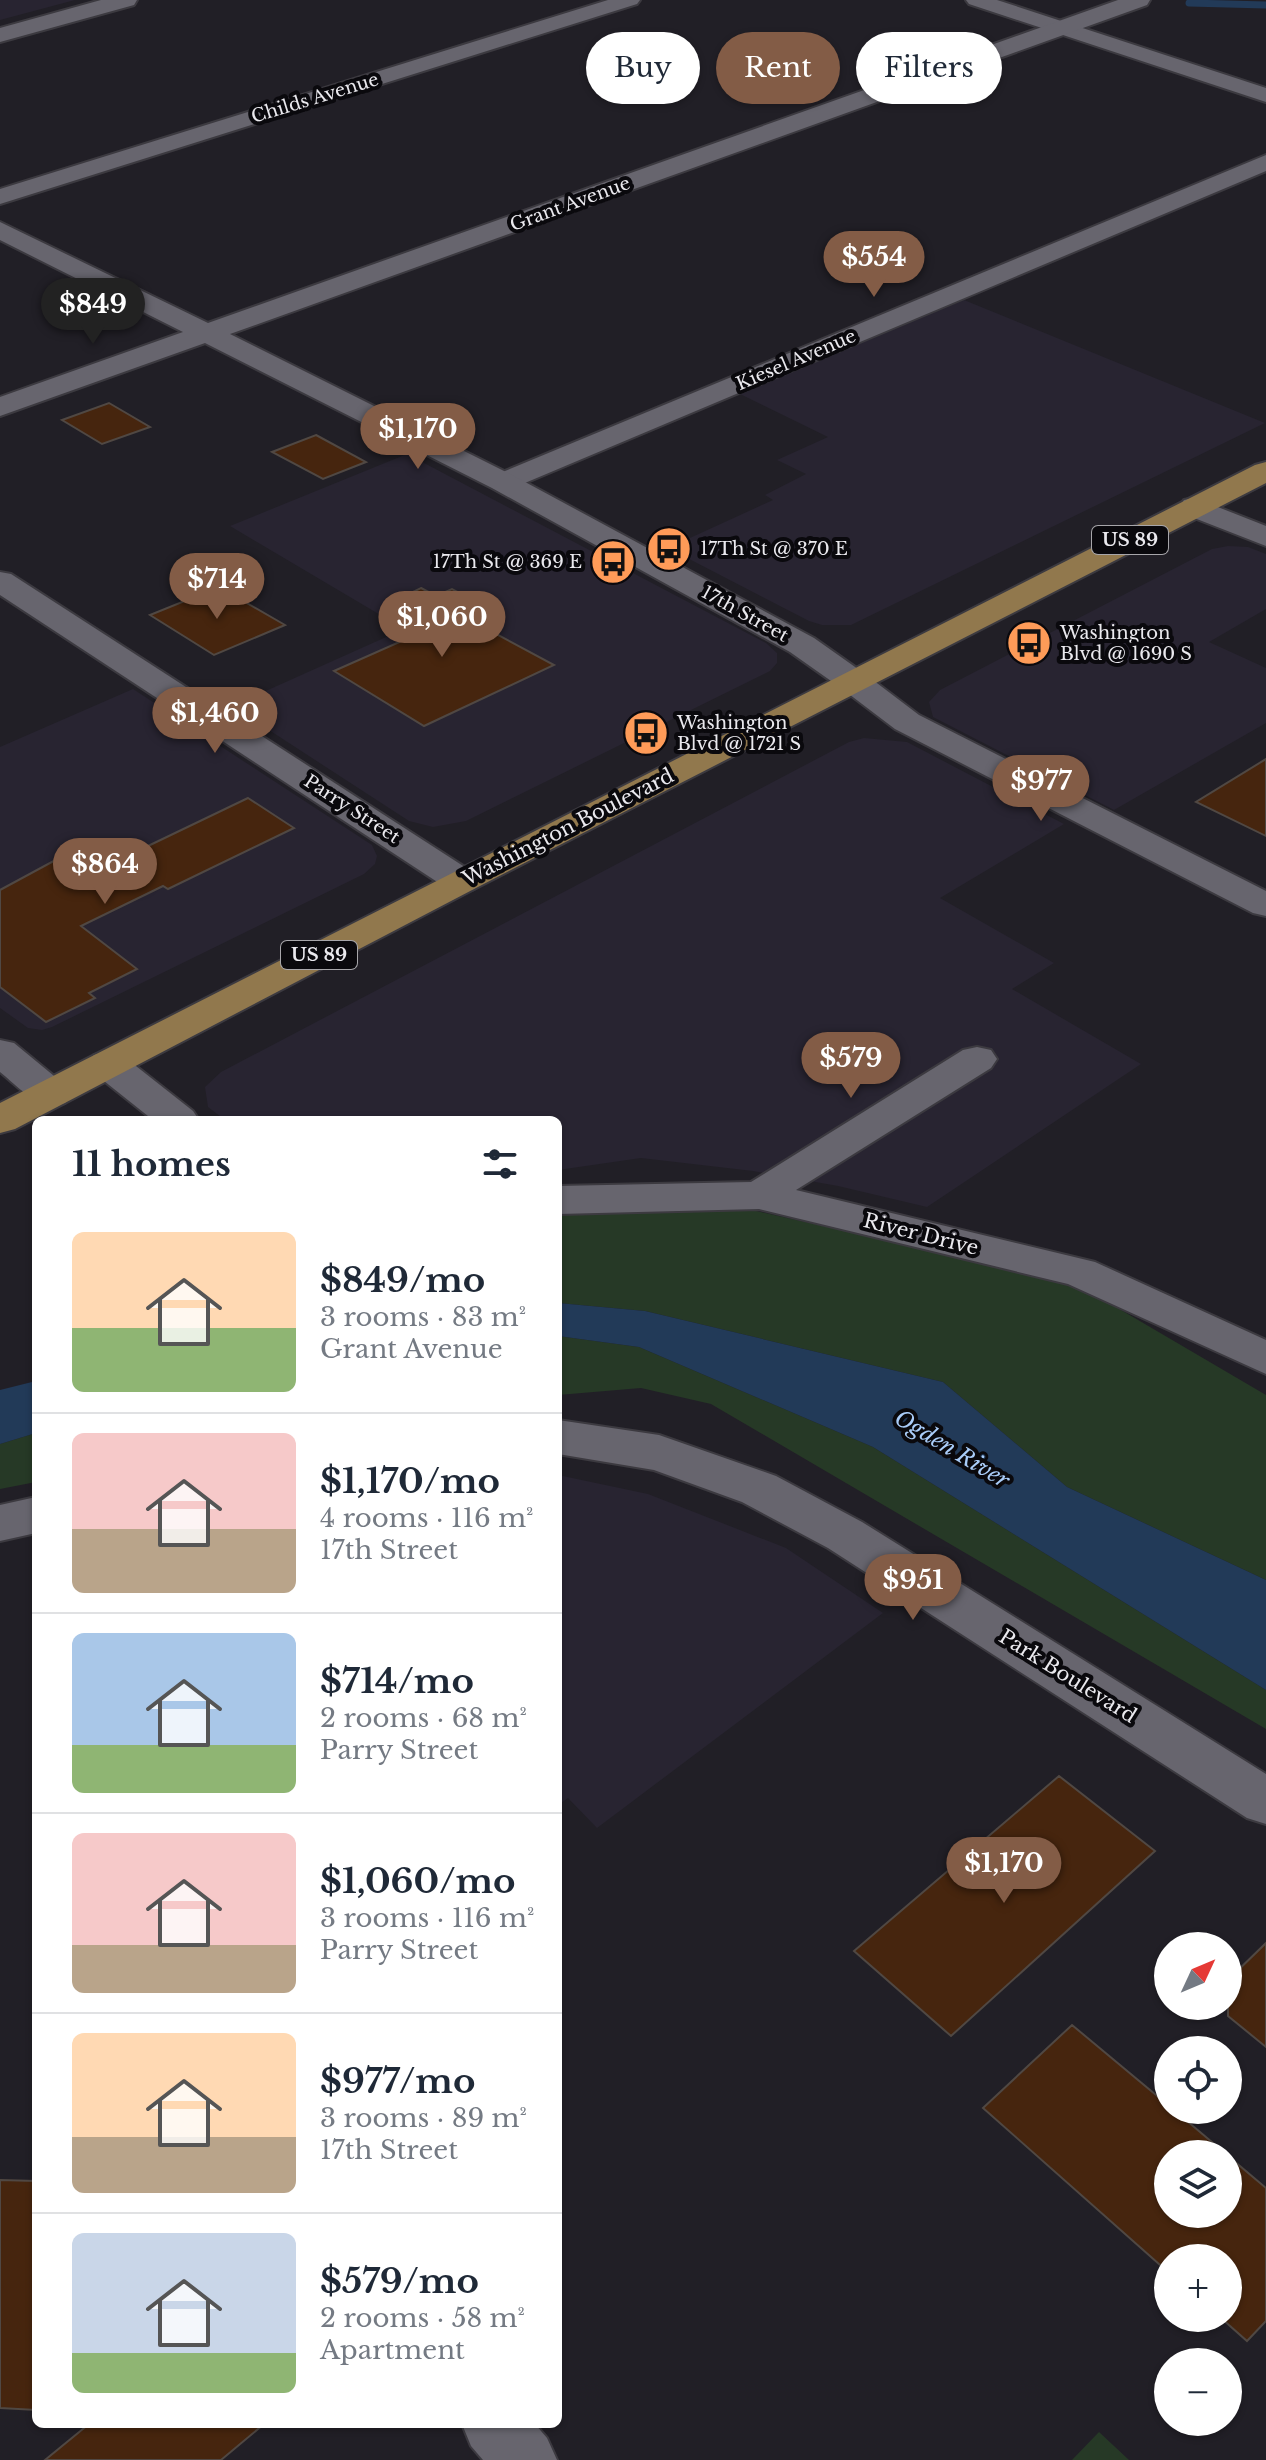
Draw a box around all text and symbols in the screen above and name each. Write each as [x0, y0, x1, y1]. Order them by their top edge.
chip: Buy [586, 32, 700, 104]
chip: Rent [716, 32, 840, 104]
chip: Filters [856, 32, 1002, 104]
street label: Childs Avenue [249, 68, 381, 128]
street label: Grant Avenue [507, 172, 633, 236]
pin: $554 [827, 231, 921, 299]
text: $554 [842, 241, 906, 273]
pin: $849 [46, 278, 140, 346]
text: $849 [59, 288, 127, 320]
street label: Kiesel Avenue [733, 325, 859, 395]
pin: $1,170 [353, 403, 483, 471]
text: $1,170 [378, 413, 458, 445]
bus stop icon: 17Th St @ 370 E [645, 525, 693, 573]
road number: US 89 [1092, 526, 1168, 554]
bus stop icon: 17Th St @ 369 E [589, 538, 637, 586]
place label: 17Th St @ 370 E [700, 538, 848, 560]
place label: 17Th St @ 369 E [433, 551, 582, 573]
pin: $714 [170, 553, 264, 621]
text: $714 [187, 563, 247, 595]
street label: 17th Street [698, 581, 792, 647]
pin: $1,060 [377, 591, 507, 659]
text: $1,060 [396, 601, 488, 633]
bus stop icon: Washington Blvd @ 1690 S [1005, 619, 1053, 667]
place label: Washington Blvd @ 1690 S [1059, 622, 1192, 665]
pin: $1,460 [150, 687, 280, 755]
text: $1,460 [170, 697, 260, 729]
bus stop icon: Washington Blvd @ 1721 S [622, 709, 670, 757]
place label: Washington Blvd @ 1721 S [676, 712, 801, 755]
pin: $977 [994, 755, 1088, 823]
street label: Washington Boulevard [457, 763, 678, 891]
text: $977 [1010, 765, 1072, 797]
street label: Parry Street [300, 770, 404, 848]
pin: $864 [58, 838, 152, 906]
text: $864 [71, 848, 139, 880]
road number: US 89 [281, 941, 357, 969]
pin: $579 [804, 1032, 898, 1100]
text: $579 [819, 1042, 883, 1074]
icon: filters [478, 1142, 522, 1186]
text: 11 homes [72, 1143, 231, 1185]
street label: River Drive [861, 1208, 981, 1260]
text: $849/mo [320, 1259, 485, 1301]
icon: home [136, 1264, 232, 1360]
text: 3 rooms · 83 m² [320, 1301, 526, 1333]
text: Grant Avenue [320, 1333, 503, 1365]
water label: Ogden River [890, 1404, 1015, 1494]
text: $1,170/mo [320, 1460, 500, 1502]
icon: home [136, 1465, 232, 1561]
text: 4 rooms · 116 m² [320, 1502, 534, 1534]
text: 17th Street [320, 1534, 458, 1566]
pin: $951 [866, 1554, 960, 1622]
text: $951 [882, 1564, 944, 1596]
street label: Park Boulevard [995, 1624, 1141, 1728]
text: $714/mo [320, 1660, 474, 1702]
icon: home [136, 1665, 232, 1761]
text: 2 rooms · 68 m² [320, 1702, 527, 1734]
text: Parry Street [320, 1734, 478, 1766]
pin: $1,170 [939, 1837, 1069, 1905]
text: $1,170 [964, 1847, 1044, 1879]
text: $1,060/mo [320, 1860, 515, 1902]
icon: home [136, 1865, 232, 1961]
text: 3 rooms · 116 m² [320, 1902, 534, 1934]
north arrow [1154, 1932, 1242, 2020]
map controls [1154, 1932, 1242, 2436]
text: Parry Street [320, 1934, 478, 1966]
button: locate [1154, 2036, 1242, 2124]
text: $977/mo [320, 2060, 475, 2102]
icon: home [136, 2065, 232, 2161]
text: 3 rooms · 89 m² [320, 2102, 527, 2134]
text: 17th Street [320, 2134, 458, 2166]
button: layers [1154, 2140, 1242, 2228]
button: + [1154, 2244, 1242, 2332]
text: $579/mo [320, 2260, 479, 2302]
icon: home [136, 2265, 232, 2361]
text: 2 rooms · 58 m² [320, 2302, 525, 2334]
text: Apartment [320, 2334, 465, 2366]
button: − [1154, 2348, 1242, 2436]

